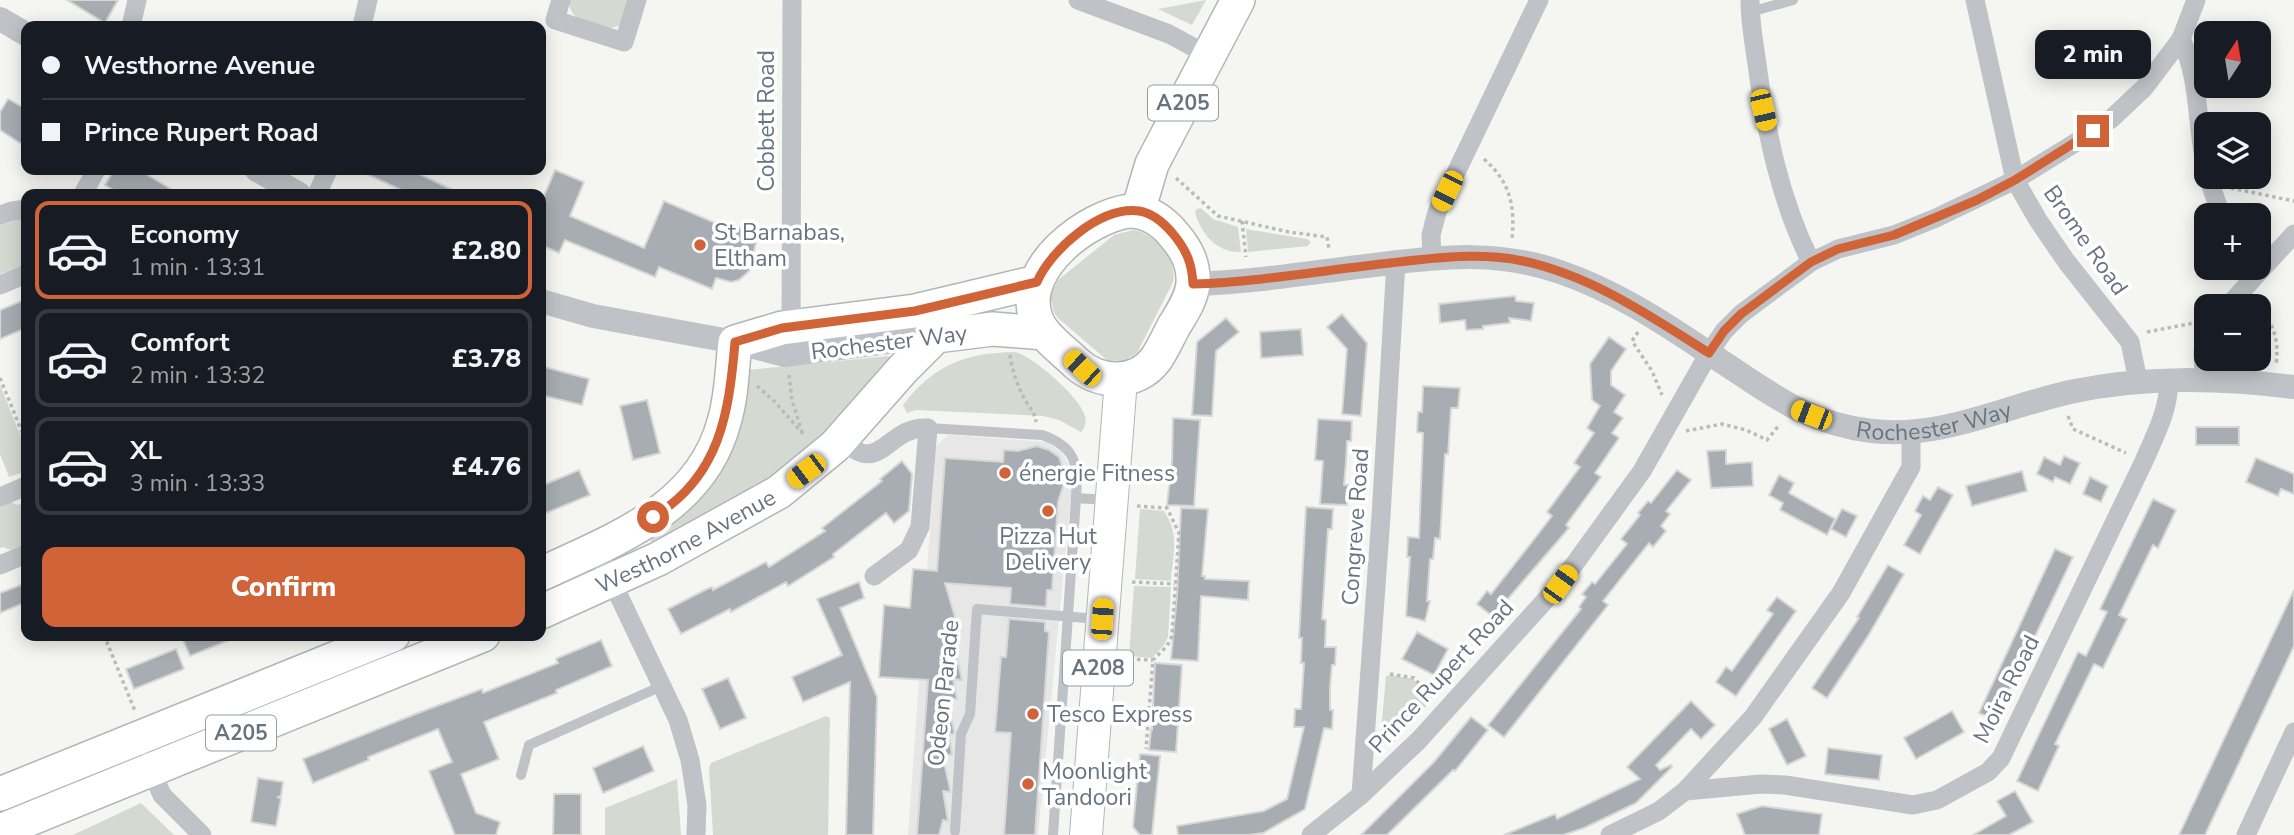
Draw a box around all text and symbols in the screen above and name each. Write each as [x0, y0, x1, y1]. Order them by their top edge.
north arrow [2194, 21, 2272, 98]
map controls [2194, 21, 2271, 371]
callout: 2 min [2035, 30, 2151, 78]
text: 2 min [2063, 39, 2123, 70]
text: Westhorne Avenue [84, 48, 315, 83]
street label: Cobbett Road [751, 50, 782, 192]
road number: A205 [1148, 86, 1218, 120]
car [1749, 87, 1778, 133]
button: layers [2194, 112, 2271, 189]
text: Prince Rupert Road [84, 115, 319, 150]
route end [2077, 115, 2109, 147]
car [1429, 168, 1466, 214]
street label: Brome Road [2036, 179, 2135, 302]
button: + [2194, 203, 2271, 280]
text: Economy [130, 217, 239, 252]
place label: St Barnabas, Eltham [714, 217, 845, 274]
icon: car [46, 219, 109, 282]
text: £2.80 [452, 233, 521, 268]
marker: St Barnabas, Eltham [692, 237, 708, 253]
text: 1 min · 13:31 [130, 252, 265, 283]
button: − [2194, 294, 2271, 371]
street label: Rochester Way [809, 318, 969, 367]
text: Comfort [130, 325, 230, 360]
icon: car [46, 327, 109, 390]
text: £3.78 [452, 341, 521, 376]
car [1060, 346, 1105, 390]
text: 2 min · 13:32 [130, 360, 265, 391]
street label: Rochester Way [1854, 394, 2016, 448]
car [1788, 398, 1835, 432]
text: XL [130, 433, 162, 468]
icon: car [46, 435, 109, 498]
street label: Congreve Road [1335, 447, 1376, 607]
text: £4.76 [452, 449, 521, 484]
car [783, 450, 830, 492]
place label: énergie Fitness [1019, 458, 1175, 489]
marker: énergie Fitness [997, 465, 1013, 481]
text: 3 min · 13:33 [130, 468, 265, 499]
street label: Westhorne Avenue [591, 482, 781, 601]
route start [637, 501, 669, 533]
marker: Pizza Hut Delivery [1040, 503, 1056, 519]
place label: Pizza Hut Delivery [999, 521, 1098, 578]
button: Confirm [42, 547, 525, 627]
car [1540, 561, 1581, 607]
street label: Prince Rupert Road [1362, 593, 1521, 760]
car [1091, 597, 1114, 641]
street label: Odeon Parade [920, 618, 967, 768]
street label: Moira Road [1966, 630, 2047, 749]
road number: A208 [1063, 650, 1133, 686]
place label: Tesco Express [1047, 699, 1193, 730]
marker: Tesco Express [1025, 706, 1041, 722]
road number: A205 [206, 716, 276, 750]
place label: Moonlight Tandoori [1042, 756, 1148, 813]
marker: Moonlight Tandoori [1020, 776, 1036, 792]

